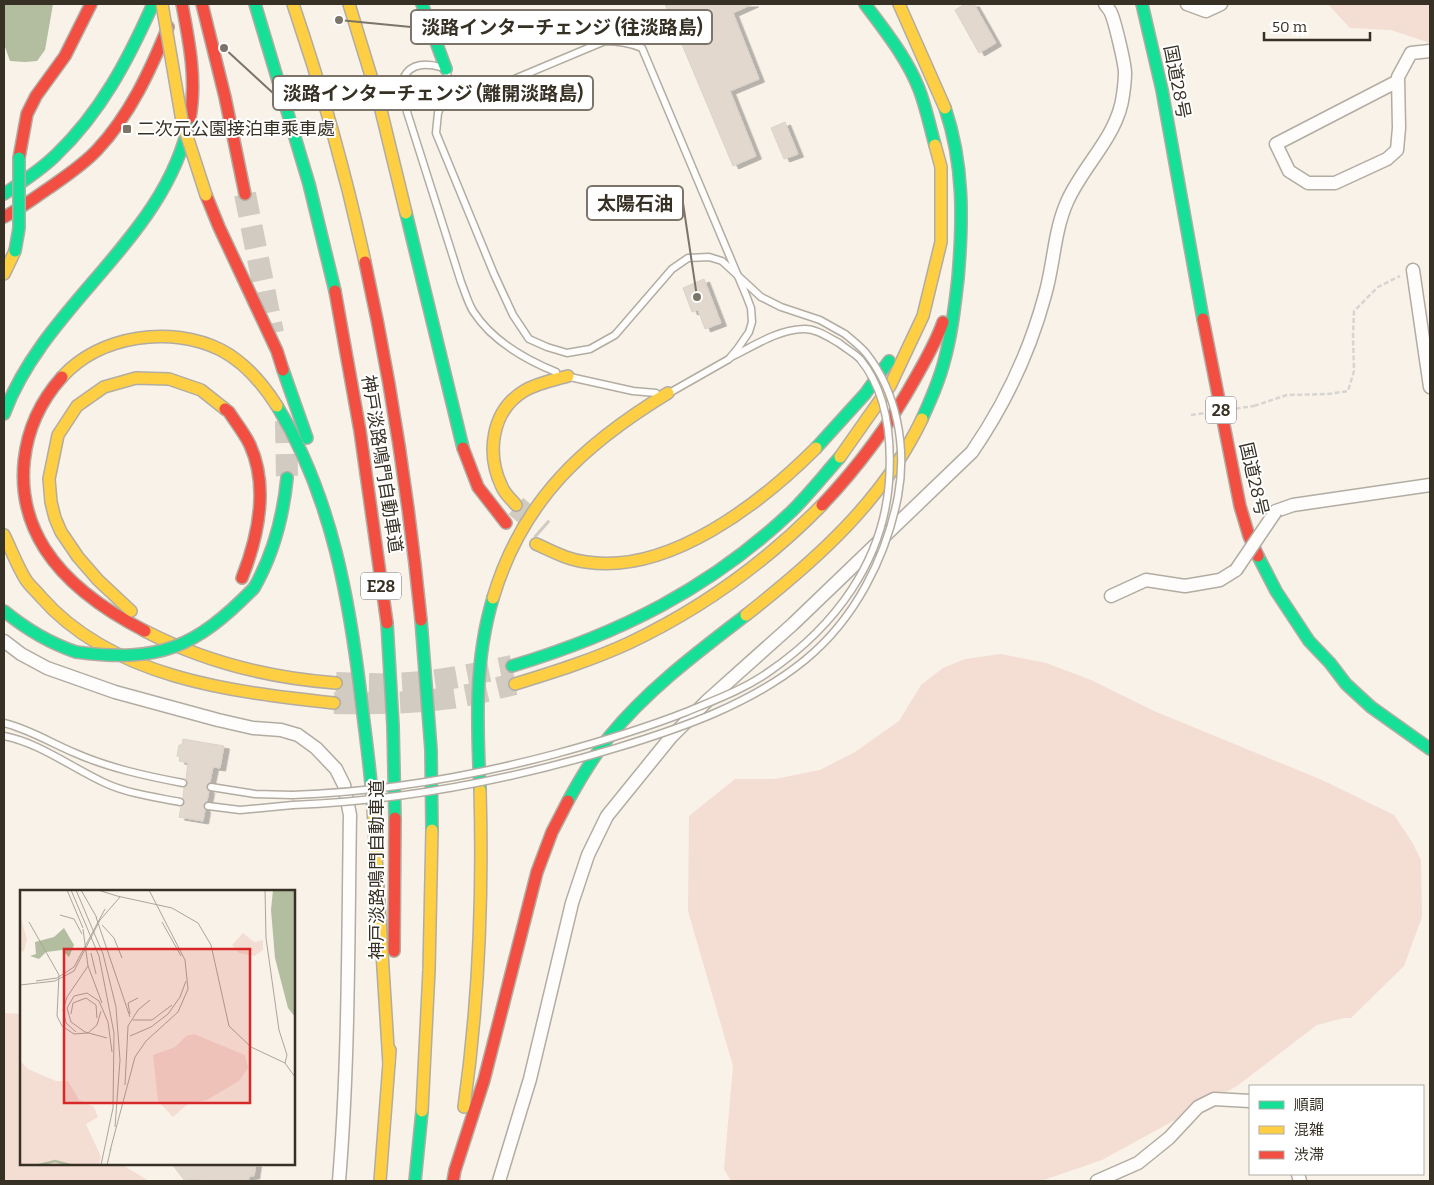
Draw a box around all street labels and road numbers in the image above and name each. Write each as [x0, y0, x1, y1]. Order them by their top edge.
street label: 国道28号 [1159, 43, 1195, 121]
street label: 神戸淡路鳴門自動車道 [357, 373, 407, 555]
road number: 28 [1206, 396, 1236, 424]
street label: 国道28号 [1235, 440, 1273, 518]
road number: E28 [361, 572, 401, 600]
street label: 神戸淡路鳴門自動車道 [366, 780, 388, 960]

